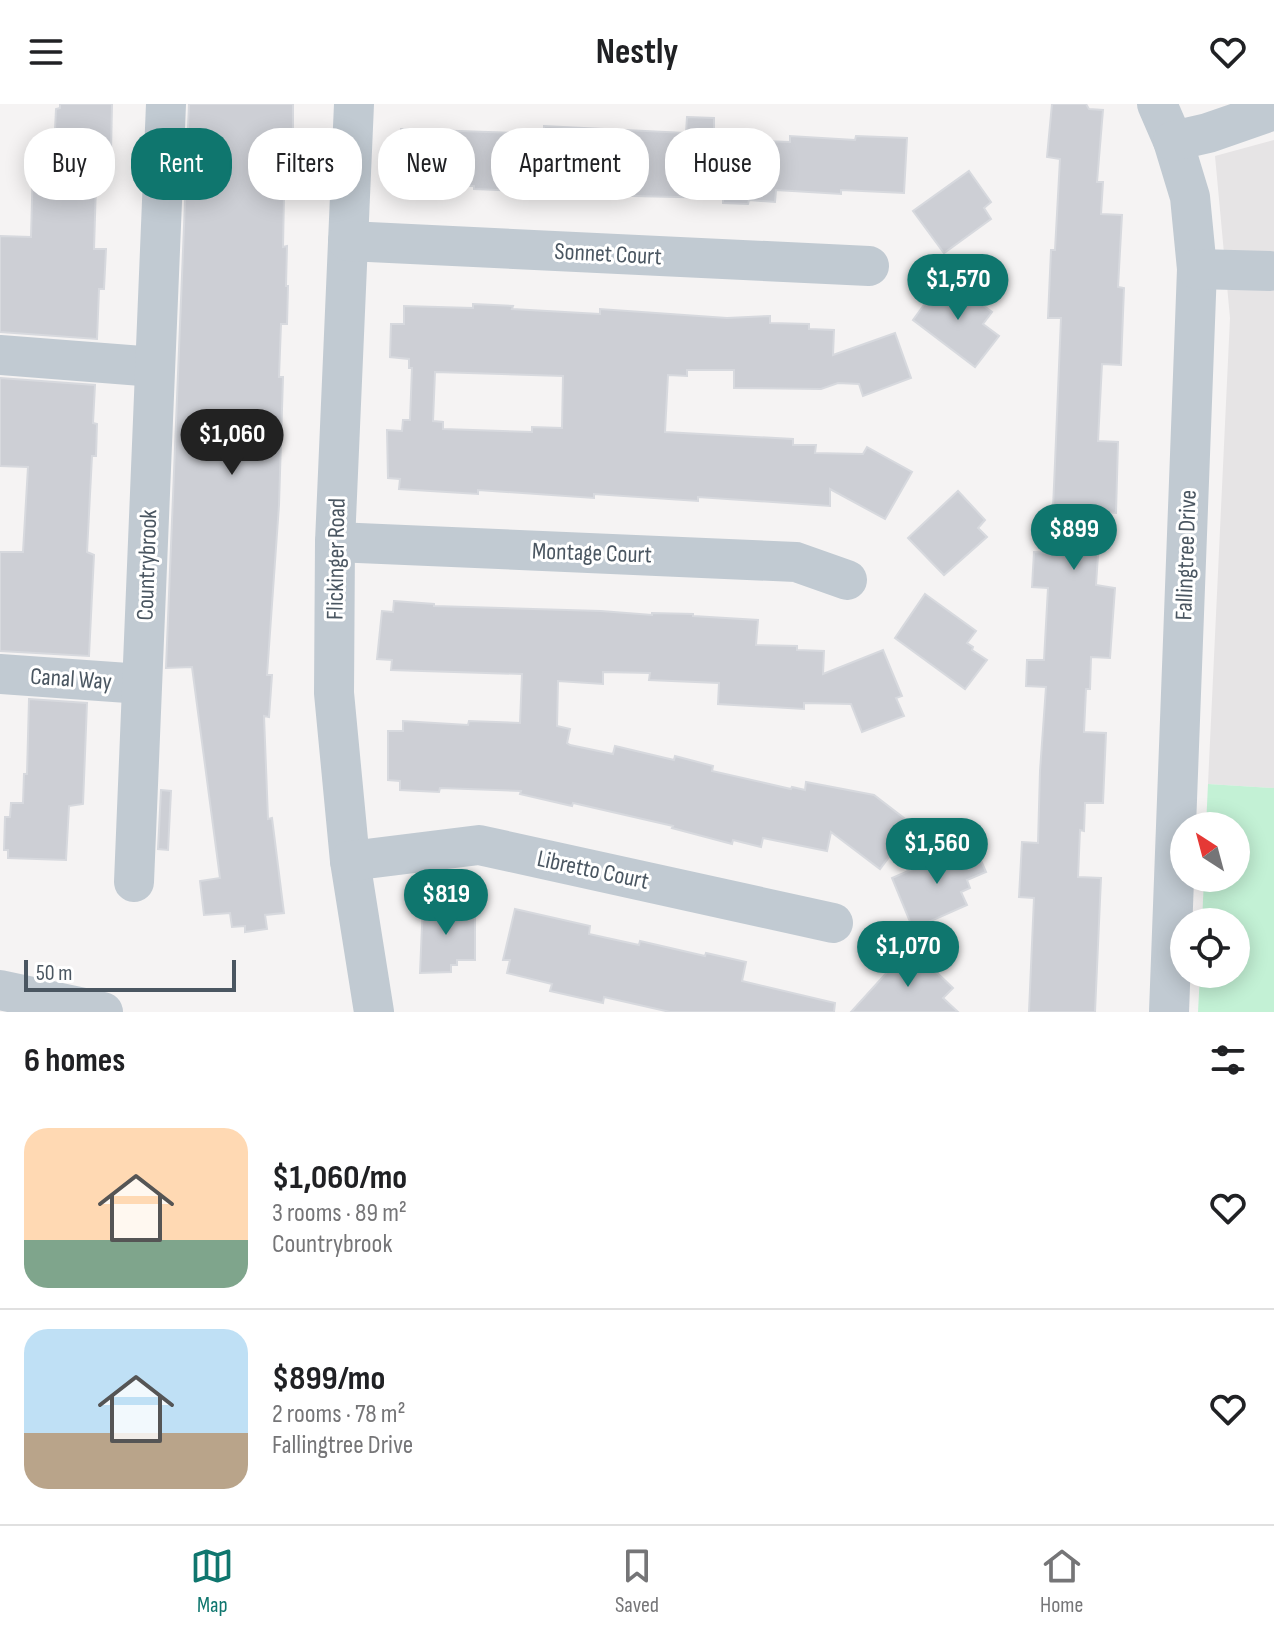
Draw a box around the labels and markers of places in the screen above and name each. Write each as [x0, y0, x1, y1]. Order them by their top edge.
pin: $1,570 [893, 254, 1023, 322]
pin: $1,060 [167, 409, 297, 477]
pin: $899 [1027, 504, 1121, 572]
pin: $1,560 [872, 818, 1002, 886]
pin: $819 [399, 869, 493, 937]
pin: $1,070 [843, 921, 973, 989]

